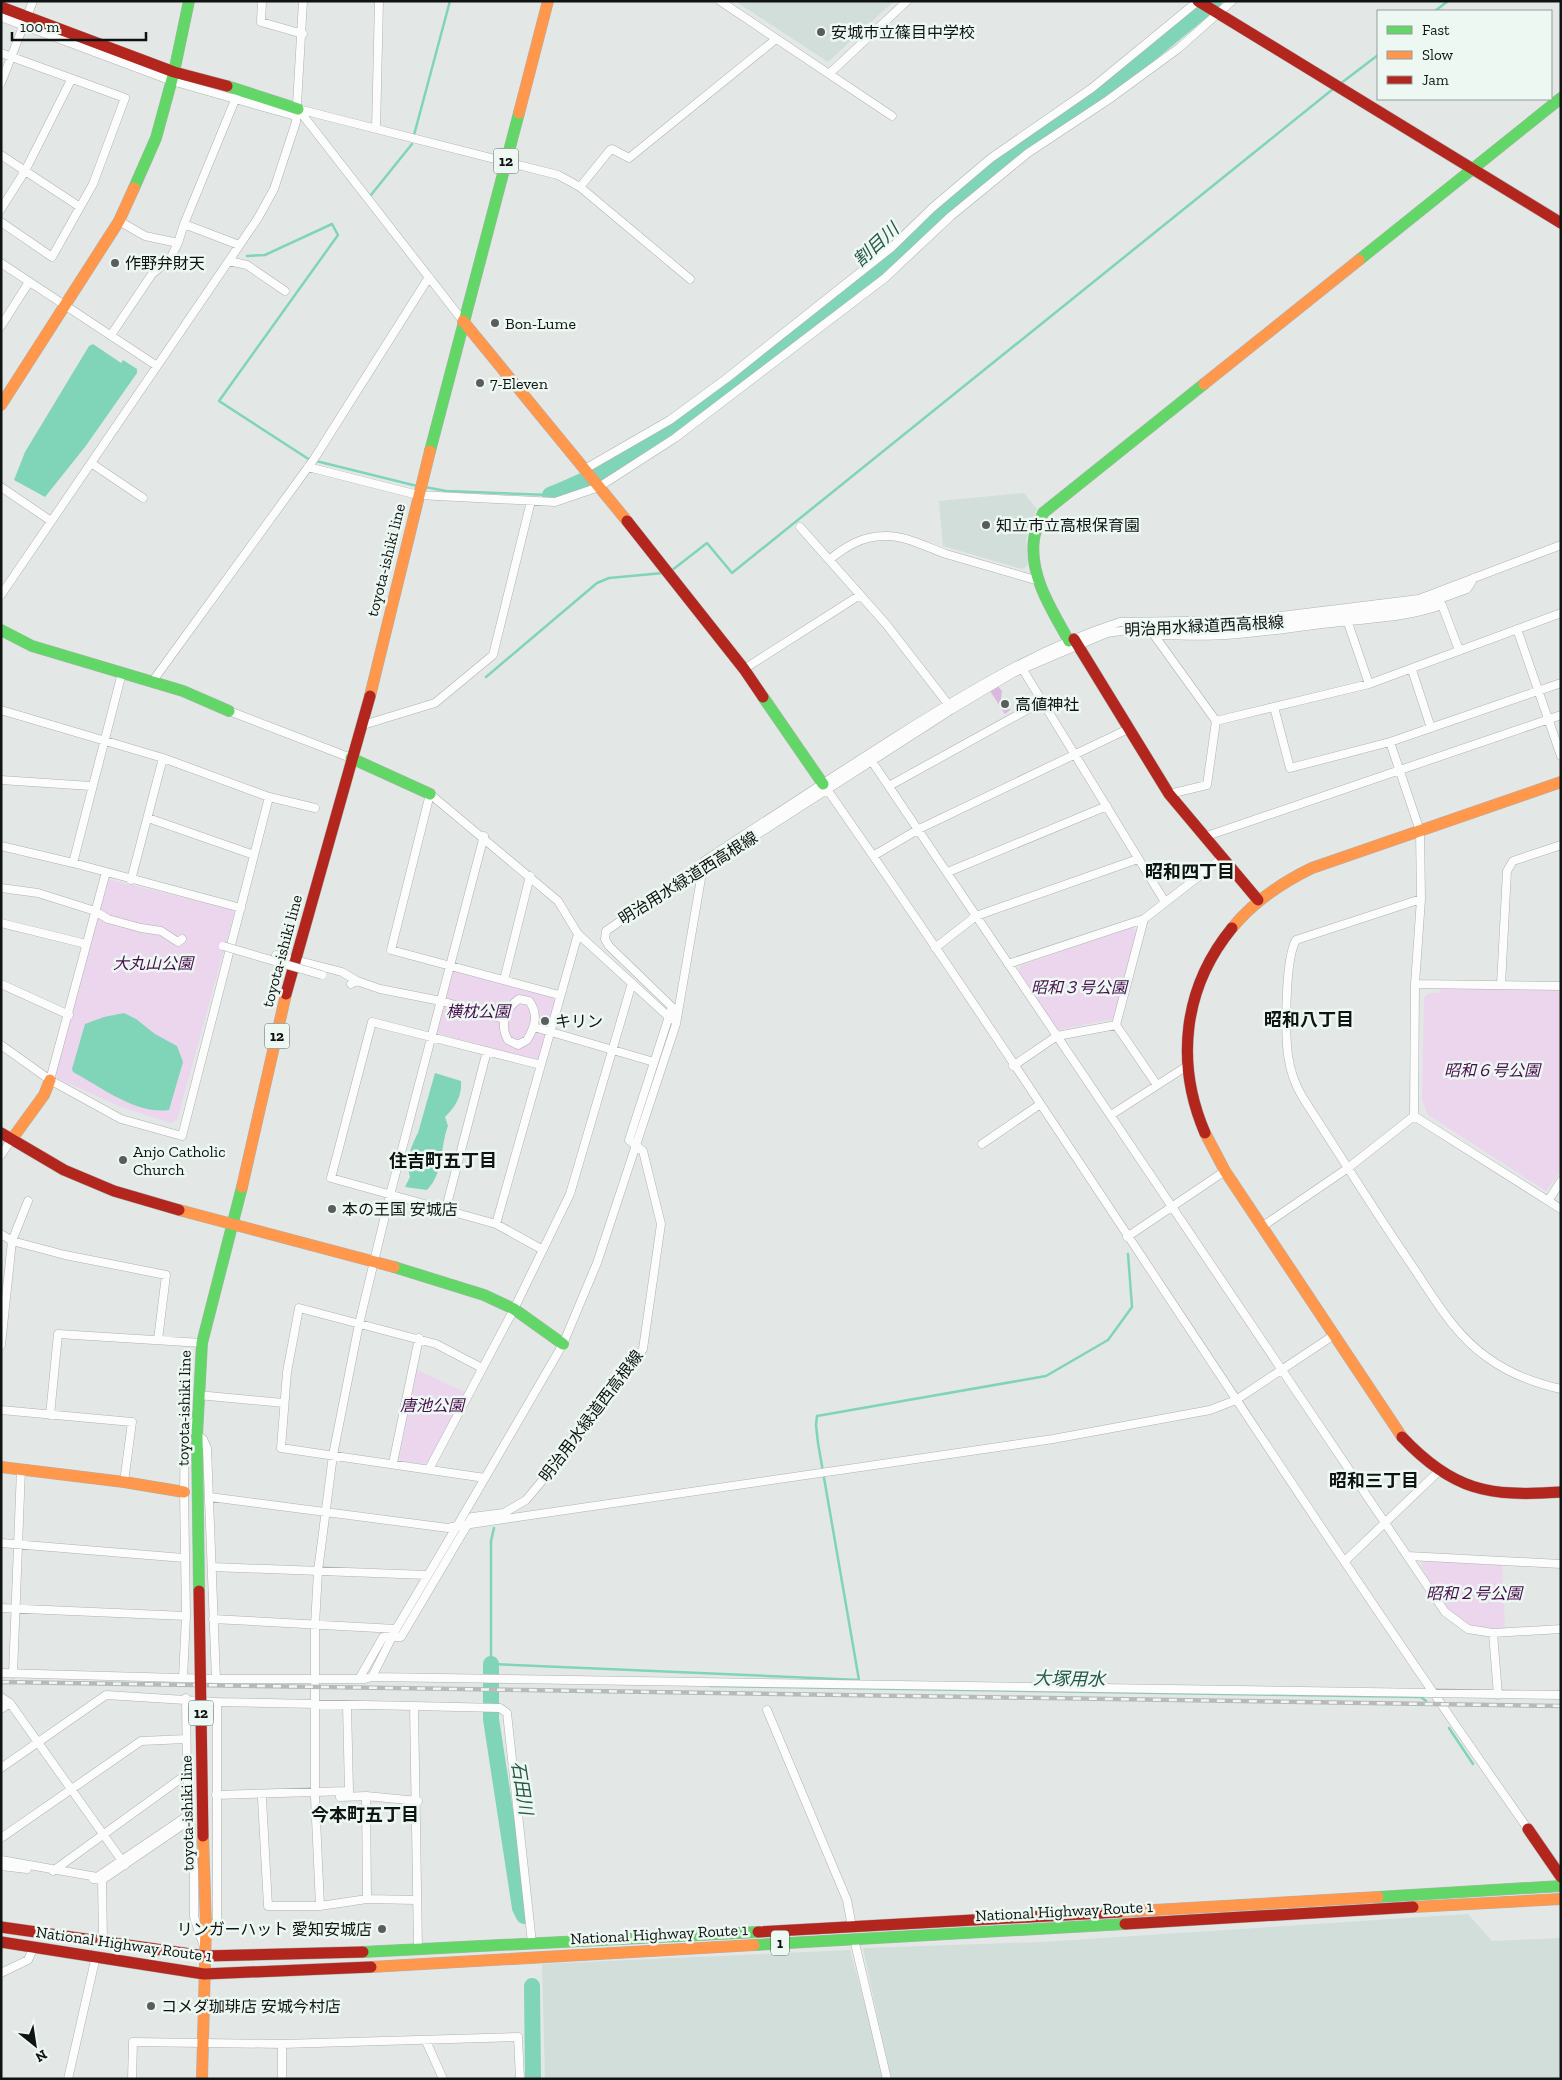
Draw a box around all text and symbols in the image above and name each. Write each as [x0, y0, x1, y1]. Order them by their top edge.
scale bar [12, 10, 146, 42]
legend [1377, 10, 1552, 100]
text: 100 m [20, 18, 59, 36]
text: Fast [1422, 21, 1450, 39]
place label: 安城市立篠目中学校 [831, 23, 975, 42]
marker: 安城市立篠目中学校 [815, 26, 827, 38]
text: Slow [1422, 46, 1454, 64]
text: Jam [1422, 71, 1449, 89]
road number: 12 [494, 148, 518, 174]
water label: 割目川 [849, 217, 905, 271]
place label: 作野弁財天 [125, 254, 205, 273]
marker: 作野弁財天 [109, 257, 121, 269]
place label: Bon-Lume [505, 314, 576, 333]
marker: Bon-Lume [489, 317, 501, 329]
place label: 7-Eleven [490, 374, 549, 393]
marker: 7-Eleven [474, 377, 486, 389]
street label: toyota-ishiki line [363, 502, 409, 618]
place label: 知立市立高根保育園 [996, 516, 1140, 535]
marker: 知立市立高根保育園 [980, 519, 992, 531]
street label: 明治用水緑道西高根線 [1124, 612, 1284, 640]
place label: 高値神社 [1015, 695, 1079, 714]
marker: 高値神社 [999, 698, 1011, 710]
street label: 明治用水緑道西高根線 [615, 828, 761, 928]
district label: 昭和四丁目 [1145, 861, 1235, 883]
street label: toyota-ishiki line [258, 893, 306, 1009]
park label: 大丸山公園 [113, 954, 195, 973]
park label: 昭和３号公園 [1031, 978, 1129, 997]
park label: 横枕公園 [446, 1002, 512, 1021]
district label: 昭和八丁目 [1264, 1009, 1354, 1031]
place label: キリン [555, 1012, 603, 1031]
marker: キリン [539, 1015, 551, 1027]
road number: 12 [264, 1024, 290, 1048]
park label: 昭和６号公園 [1444, 1061, 1542, 1080]
place label: Anjo Catholic Church [133, 1142, 226, 1179]
district label: 住吉町五丁目 [389, 1150, 497, 1172]
marker: Anjo Catholic Church [117, 1154, 129, 1166]
place label: 本の王国 安城店 [342, 1200, 458, 1219]
marker: 本の王国 安城店 [326, 1203, 338, 1215]
street label: 明治用水緑道西高根線 [535, 1346, 647, 1486]
street label: toyota-ishiki line [173, 1350, 195, 1466]
park label: 唐池公園 [400, 1396, 466, 1415]
district label: 昭和三丁目 [1329, 1470, 1419, 1492]
park label: 昭和２号公園 [1426, 1584, 1524, 1603]
water label: 大塚用水 [1033, 1667, 1107, 1691]
road number: 12 [188, 1700, 214, 1726]
street label: toyota-ishiki line [176, 1755, 198, 1871]
water label: 石田川 [507, 1760, 537, 1818]
district label: 今本町五丁目 [311, 1804, 419, 1826]
street label: National Highway Route 1 [975, 1897, 1153, 1925]
place label: リンガーハット 愛知安城店 [177, 1920, 372, 1939]
street label: National Highway Route 1 [570, 1920, 748, 1948]
street label: National Highway Route 1 [35, 1922, 213, 1966]
marker: リンガーハット 愛知安城店 [376, 1923, 388, 1935]
road number: 1 [771, 1930, 789, 1956]
place label: コメダ珈琲店 安城今村店 [161, 1997, 341, 2016]
marker: コメダ珈琲店 安城今村店 [145, 2000, 157, 2012]
north arrow [10, 2020, 60, 2070]
text: N [32, 2046, 50, 2066]

